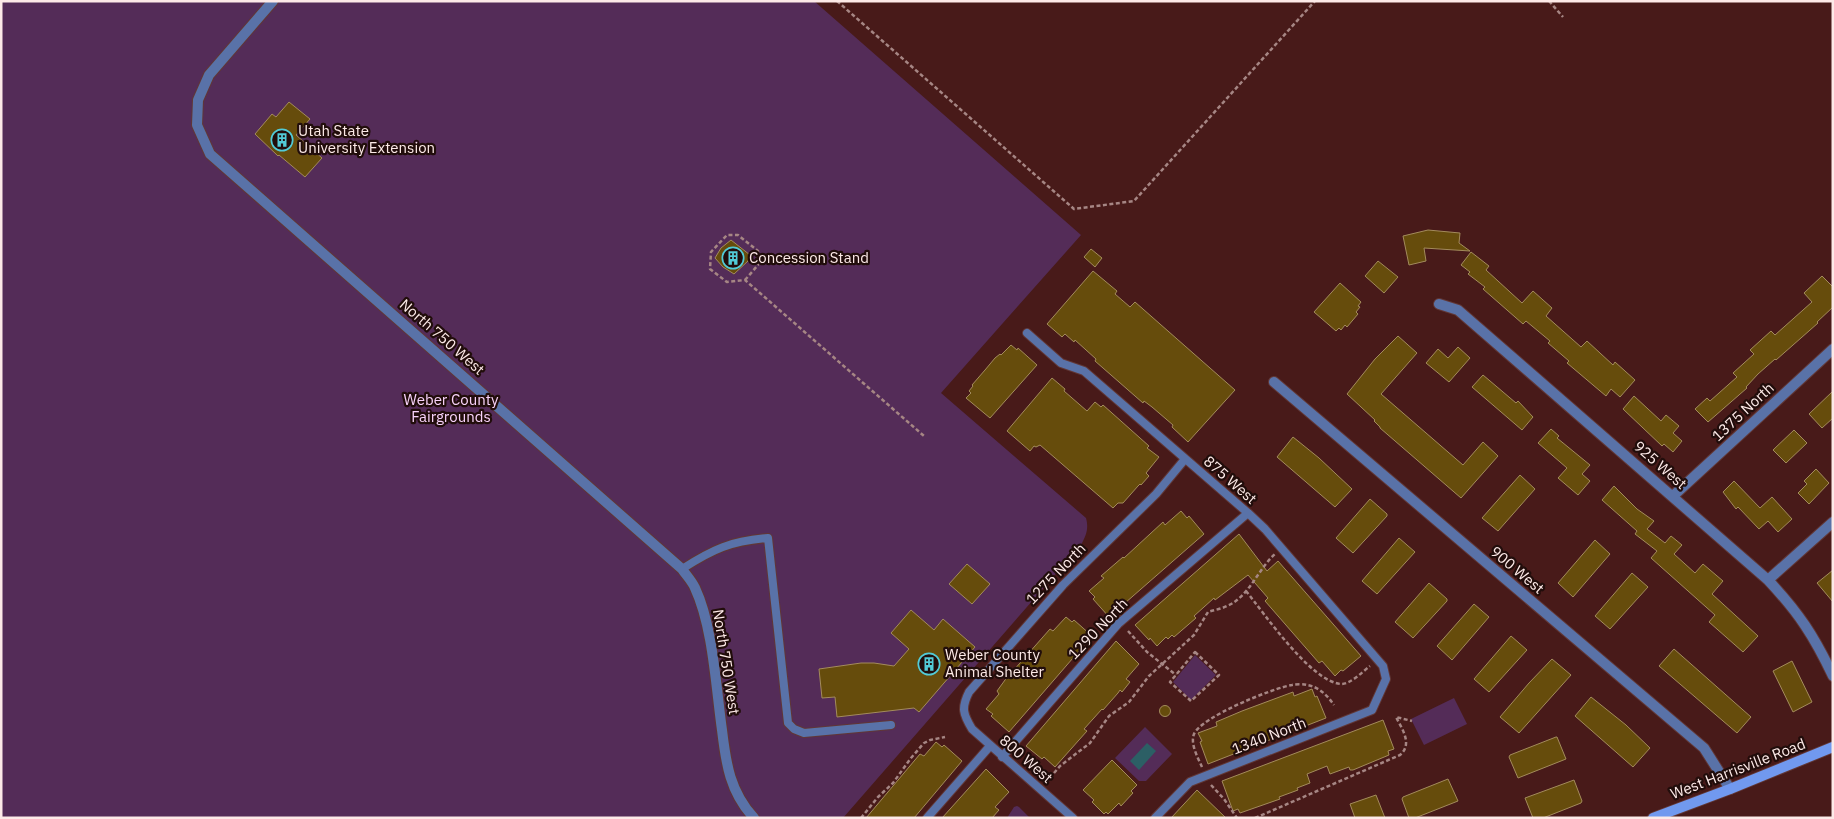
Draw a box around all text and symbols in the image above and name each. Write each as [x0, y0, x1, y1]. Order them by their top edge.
place label: Utah State University Extension [298, 121, 435, 157]
building icon: Utah State University Extension [270, 128, 294, 152]
building icon: Concession Stand [721, 246, 745, 270]
place label: Concession Stand [749, 248, 869, 267]
street label: North 750 West [396, 295, 489, 379]
street label: 1375 North [1708, 378, 1778, 445]
park label: Weber County Fairgrounds [404, 390, 499, 426]
street label: 925 West [1630, 436, 1691, 493]
street label: 875 West [1200, 451, 1261, 508]
street label: 1275 North [1022, 539, 1090, 608]
street label: 900 West [1487, 542, 1548, 598]
street label: 1290 North [1064, 594, 1132, 663]
street label: North 750 West [709, 608, 744, 716]
place label: Weber County Animal Shelter [945, 645, 1045, 681]
building icon: Weber County Animal Shelter [917, 652, 941, 676]
street label: 1340 North [1229, 713, 1309, 758]
street label: 800 West [996, 730, 1057, 787]
street label: West Harrisville Road [1668, 734, 1808, 803]

